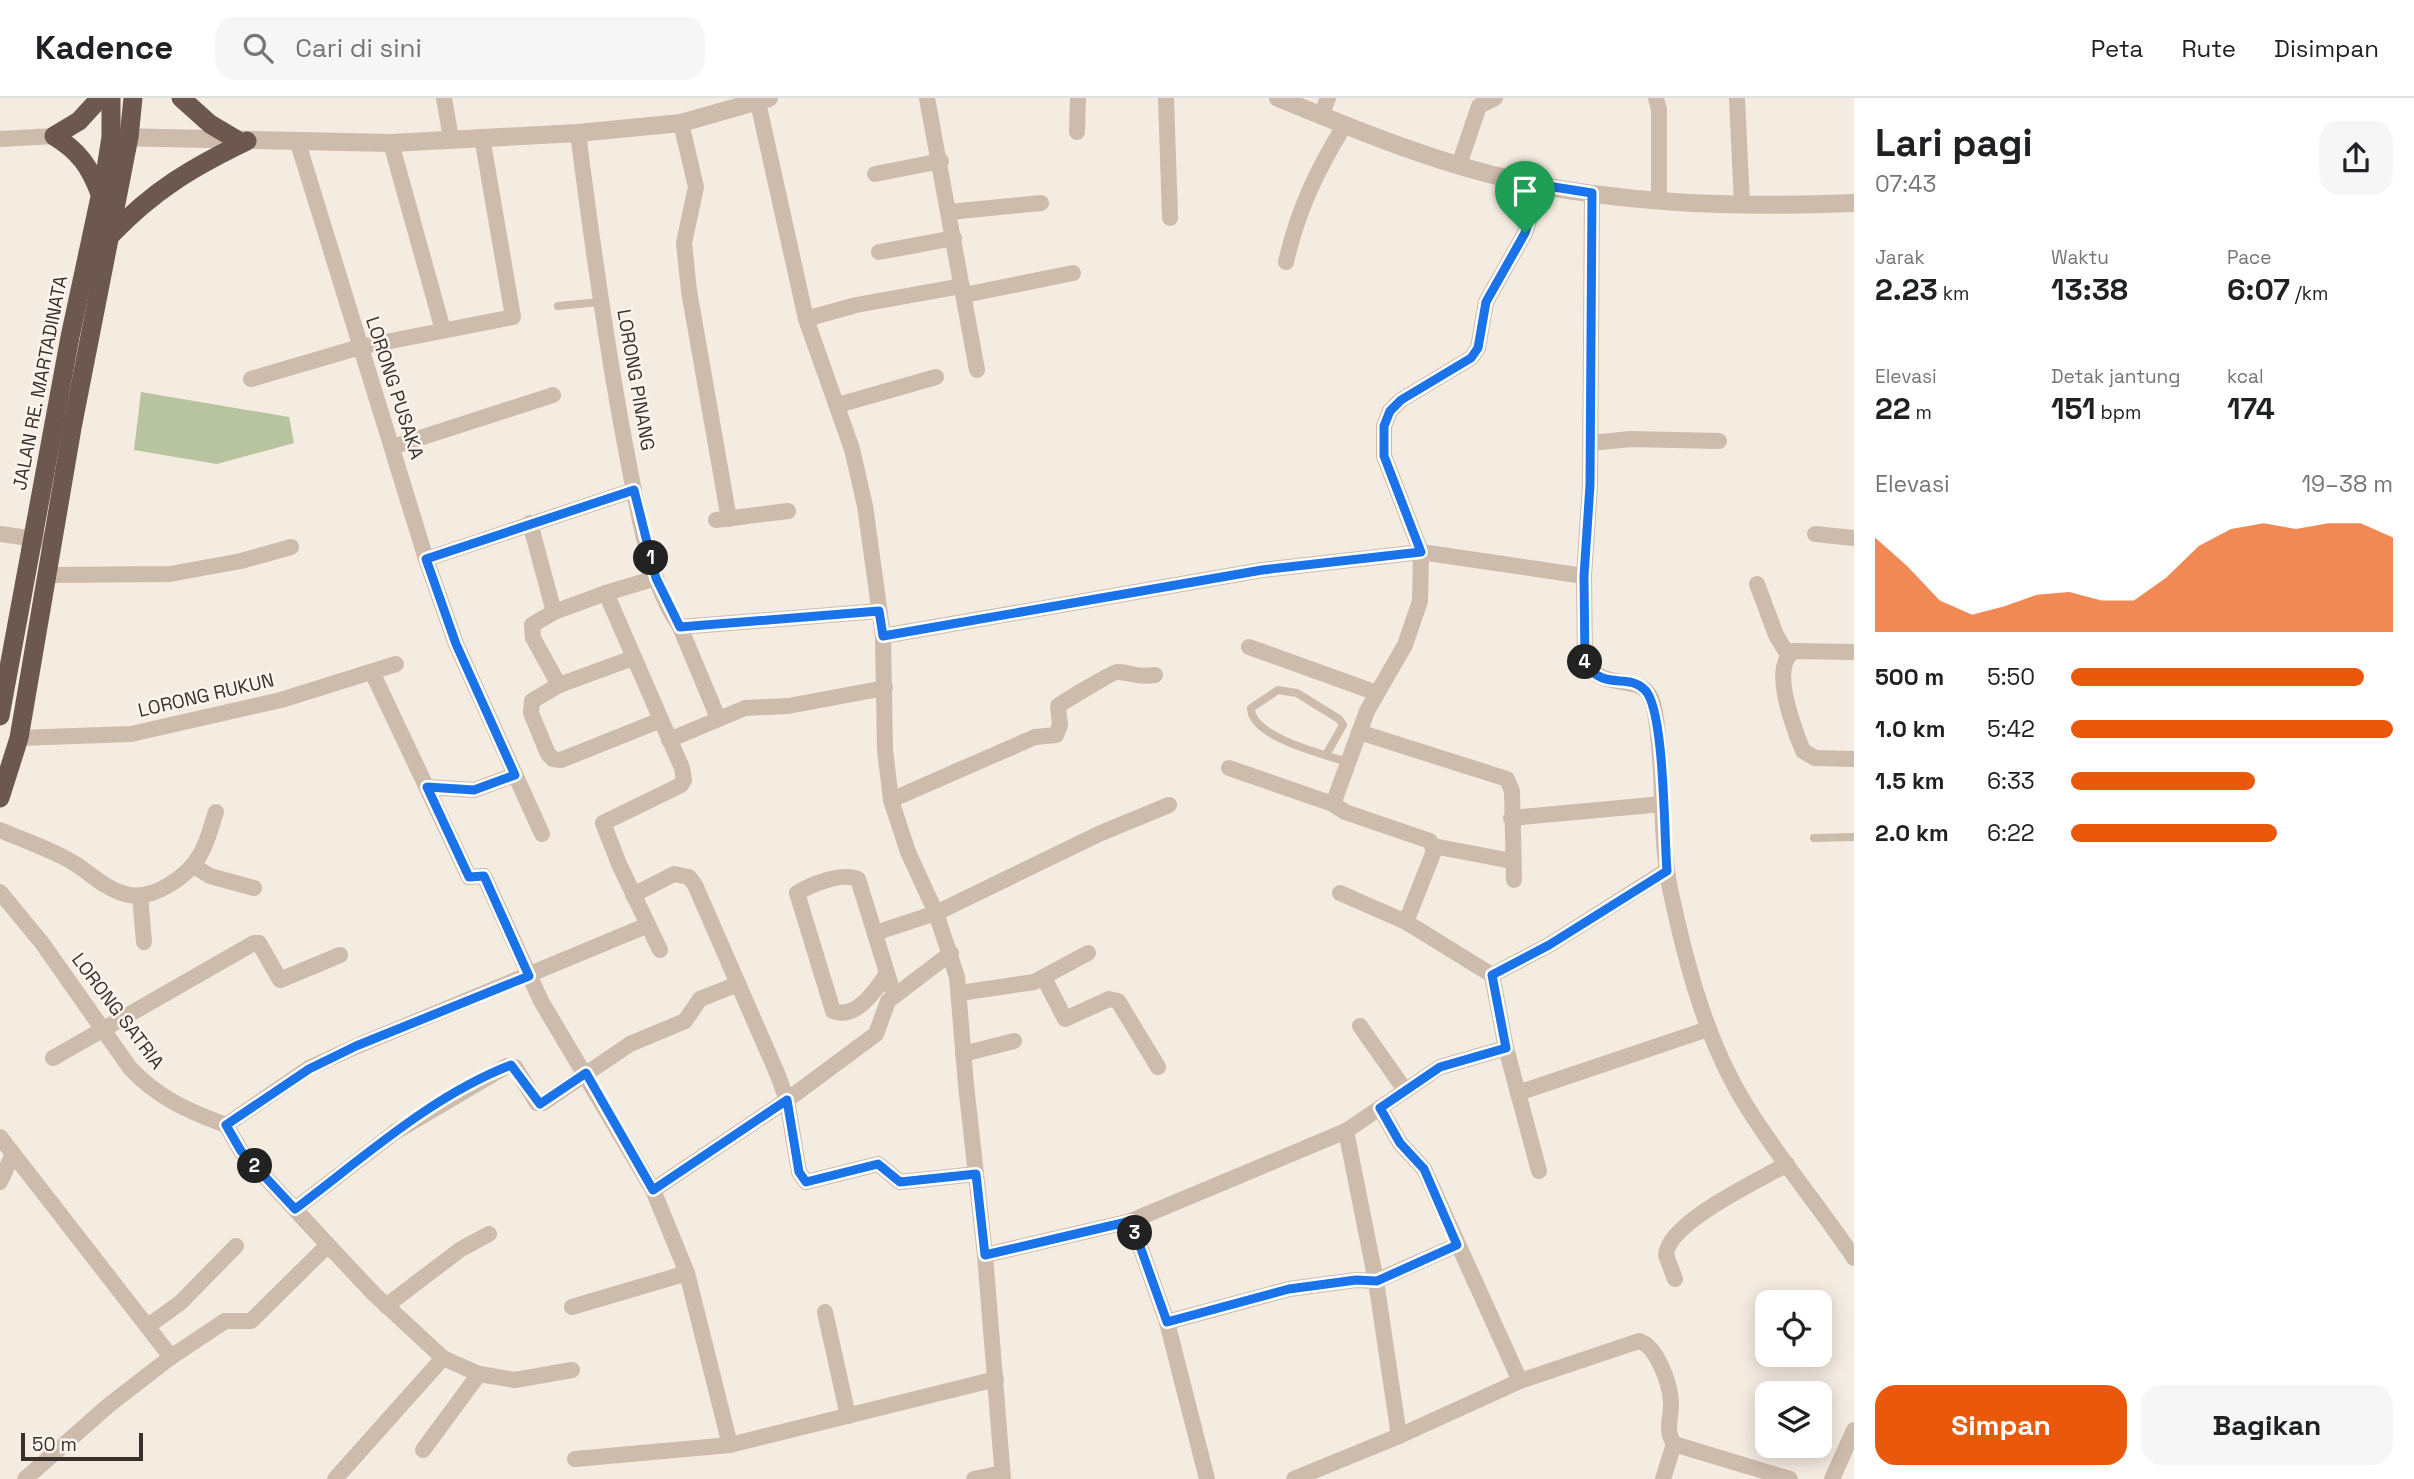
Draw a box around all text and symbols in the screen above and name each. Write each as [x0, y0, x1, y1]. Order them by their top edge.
search box [215, 17, 705, 80]
text: Kadence [35, 27, 173, 69]
icon: search [239, 29, 277, 67]
text: Cari di sini [295, 31, 422, 65]
text: Peta [2091, 33, 2143, 64]
text: Rute [2181, 33, 2236, 64]
text: Disimpan [2274, 33, 2379, 64]
text: Lari pagi [1875, 119, 2033, 167]
button: share [2319, 121, 2393, 195]
pin [1495, 161, 1555, 233]
text: 07:43 [1875, 169, 1936, 199]
icon: arrive [1506, 172, 1544, 210]
text: Jarak [1875, 245, 1925, 270]
text: Waktu [2051, 245, 2109, 270]
text: Pace [2227, 245, 2271, 270]
text: 2.23 [1875, 270, 1938, 309]
text: 13:38 [2051, 270, 2128, 309]
text: 6:07 [2227, 270, 2290, 309]
street label: JALAN RE. MARTADINATA [7, 273, 73, 493]
text: km [1938, 281, 1969, 306]
text: /km [2290, 281, 2328, 306]
street label: LORONG PINANG [611, 307, 661, 453]
street label: LORONG PUSAKA [360, 313, 430, 463]
text: Elevasi [1875, 364, 1937, 389]
text: Detak jantung [2051, 364, 2180, 389]
text: kcal [2227, 364, 2264, 389]
text: 22 [1875, 389, 1911, 428]
text: 151 [2051, 389, 2096, 428]
text: 174 [2227, 389, 2275, 428]
text: m [1911, 400, 1932, 425]
text: bpm [2096, 400, 2141, 425]
text: Elevasi [1875, 469, 1950, 499]
text: 19–38 m [2301, 469, 2393, 499]
pin: 1 [634, 540, 668, 575]
text: 1 [646, 545, 655, 570]
pin: 4 [1568, 644, 1602, 680]
text: 4 [1578, 649, 1591, 674]
text: 500 m [1875, 662, 1944, 692]
text: 5:50 [1987, 662, 2035, 692]
street label: LORONG RUKUN [135, 667, 277, 723]
text: 1.0 km [1875, 714, 1945, 744]
text: 5:42 [1987, 714, 2035, 744]
text: 1.5 km [1875, 766, 1945, 796]
text: 6:33 [1987, 766, 2035, 796]
text: 2.0 km [1875, 818, 1949, 848]
text: 6:22 [1987, 818, 2035, 848]
street label: LORONG SATRIA [66, 948, 170, 1074]
pin: 2 [238, 1148, 272, 1184]
text: 2 [249, 1153, 260, 1178]
pin: 3 [1118, 1216, 1152, 1250]
text: 3 [1129, 1220, 1140, 1245]
map controls [1755, 1290, 1832, 1458]
button: locate [1755, 1290, 1832, 1367]
button: layers [1755, 1381, 1832, 1458]
button: Simpan [1875, 1385, 2127, 1465]
button: Bagikan [2141, 1385, 2393, 1465]
scale bar [21, 1430, 144, 1462]
text: 50 m [32, 1432, 77, 1457]

